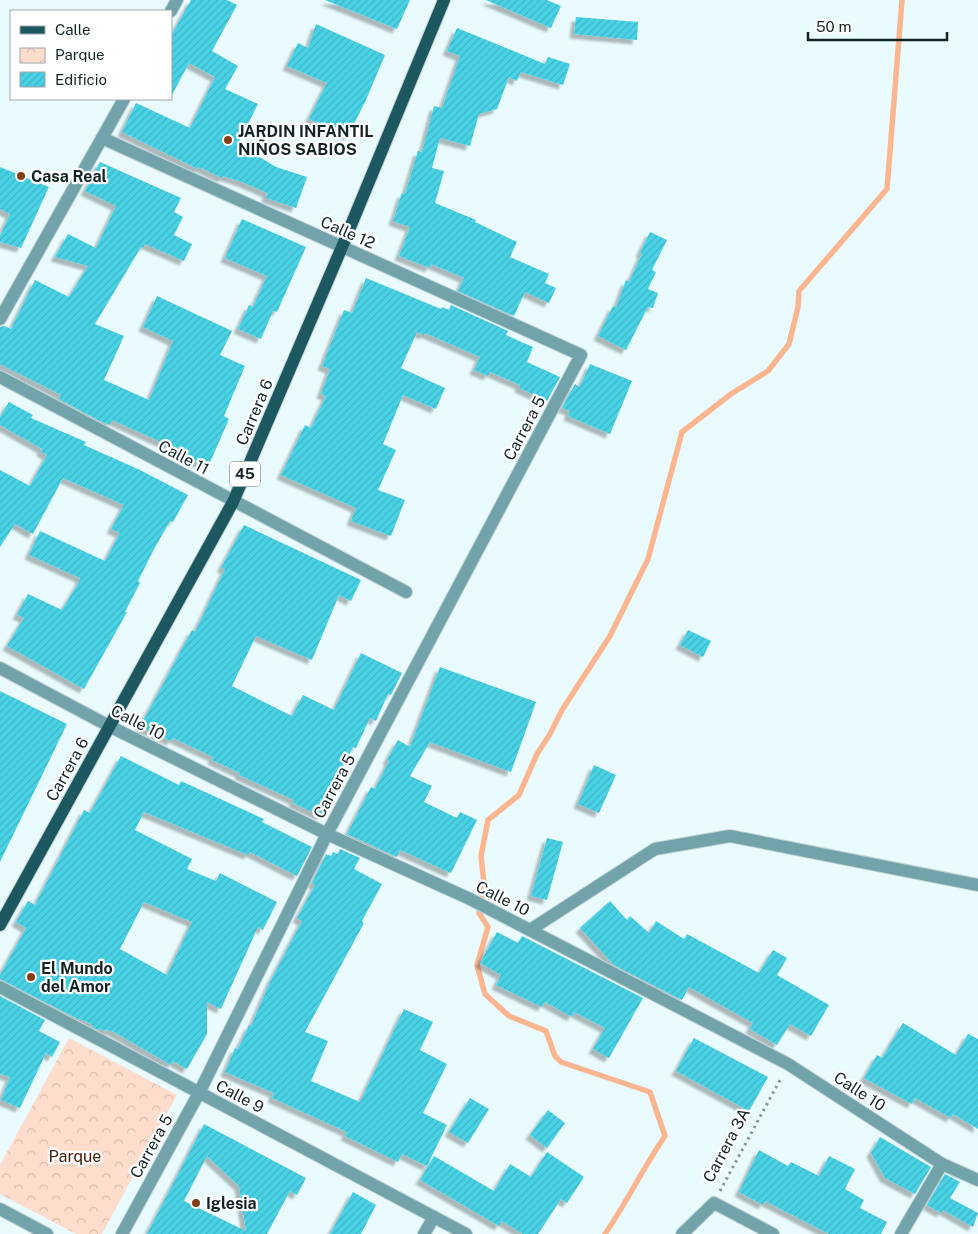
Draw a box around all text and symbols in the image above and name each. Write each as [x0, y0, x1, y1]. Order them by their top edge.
legend [10, 10, 172, 100]
scale bar [808, 10, 947, 42]
text: 50 m [816, 18, 851, 35]
text: Calle [55, 21, 91, 38]
text: Parque [55, 46, 105, 63]
text: Edificio [55, 71, 107, 88]
place label: JARDIN INFANTIL NIÑOS SABIOS [238, 122, 373, 159]
marker: JARDIN INFANTIL NIÑOS SABIOS [222, 134, 234, 146]
place label: Casa Real [31, 167, 107, 186]
marker: Casa Real [15, 170, 27, 182]
street label: Calle 12 [318, 212, 378, 253]
street label: Carrera 6 [232, 376, 277, 448]
street label: Carrera 5 [500, 393, 549, 464]
street label: Calle 11 [155, 436, 212, 479]
road number: 45 [230, 462, 260, 486]
street label: Calle 10 [108, 701, 168, 744]
street label: Carrera 6 [42, 734, 93, 804]
street label: Carrera 5 [310, 751, 359, 822]
street label: Calle 10 [473, 877, 533, 920]
place label: El Mundo del Amor [41, 959, 113, 996]
marker: El Mundo del Amor [25, 971, 37, 983]
street label: Calle 10 [830, 1068, 889, 1115]
street label: Calle 9 [213, 1076, 267, 1117]
street label: Carrera 3A [699, 1105, 754, 1186]
street label: Carrera 5 [126, 1111, 177, 1182]
park label: Parque [49, 1147, 101, 1166]
place label: Iglesia [206, 1194, 257, 1213]
marker: Iglesia [190, 1197, 202, 1209]

